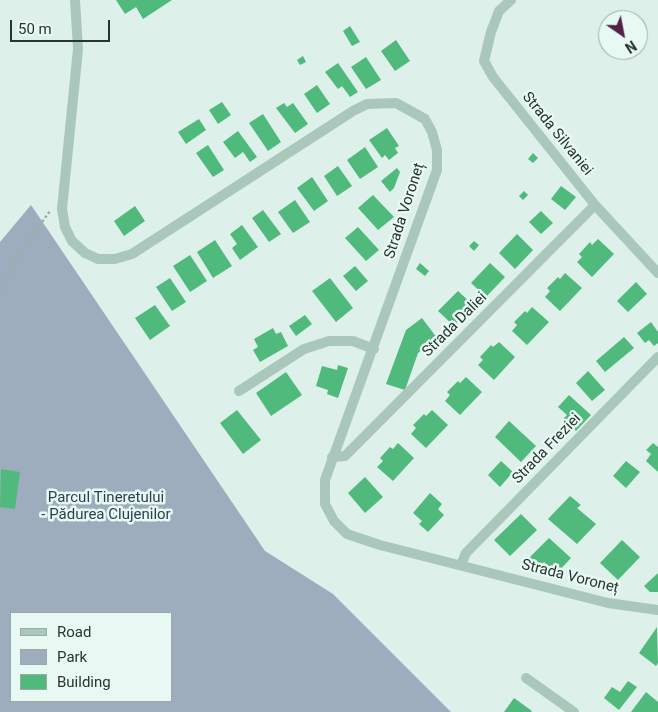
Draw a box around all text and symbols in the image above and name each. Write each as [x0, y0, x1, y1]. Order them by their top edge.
scale bar [12, 10, 112, 42]
north arrow [598, 10, 648, 60]
text: 50 m [18, 20, 52, 38]
text: N [622, 37, 639, 56]
street label: Strada Silvaniei [518, 89, 596, 179]
street label: Strada Voroneț [381, 161, 429, 261]
street label: Strada Daliei [419, 289, 491, 361]
street label: Strada Freziei [509, 410, 585, 488]
park label: Parcul Tineretului - Pădurea Clujenilor [41, 489, 171, 524]
street label: Strada Voroneț [520, 556, 620, 598]
legend [10, 612, 172, 702]
text: Road [57, 623, 91, 641]
text: Park [57, 648, 87, 666]
text: Building [57, 673, 111, 691]

